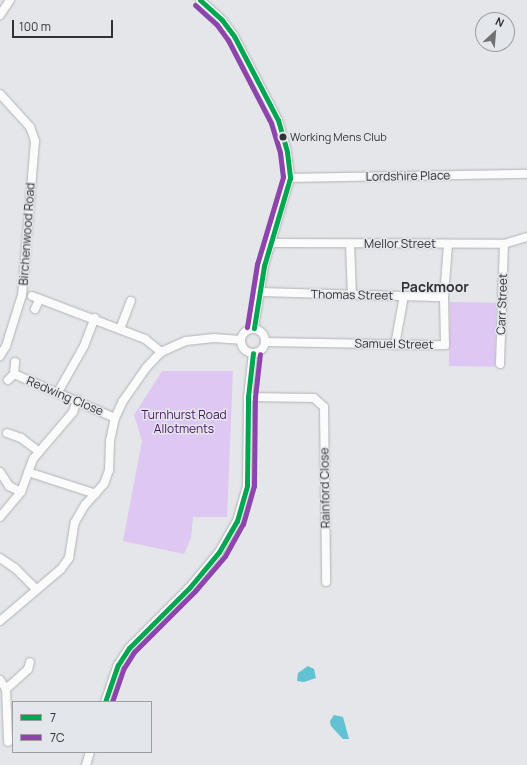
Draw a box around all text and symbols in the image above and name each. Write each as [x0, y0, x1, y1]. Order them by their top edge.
scale bar [14, 12, 115, 38]
north arrow [475, 12, 515, 52]
text: N [493, 13, 507, 30]
text: 100 m [19, 18, 51, 35]
place label: Working Mens Club [290, 130, 387, 144]
marker: Working Mens Club [278, 132, 288, 142]
street label: Lordshire Place [366, 168, 450, 184]
street label: Birchenwood Road [16, 182, 38, 286]
street label: Mellor Street [364, 237, 436, 251]
street label: Carr Street [494, 273, 510, 335]
district label: Packmoor [401, 279, 469, 295]
street label: Thomas Street [311, 287, 393, 303]
street label: Samuel Street [354, 336, 434, 352]
street label: Redwing Close [24, 373, 106, 419]
park label: Turnhurst Road Allotments [141, 408, 227, 436]
street label: Rainford Close [317, 448, 333, 528]
legend [12, 701, 152, 753]
text: 7 [50, 709, 56, 726]
text: 7C [50, 729, 65, 746]

